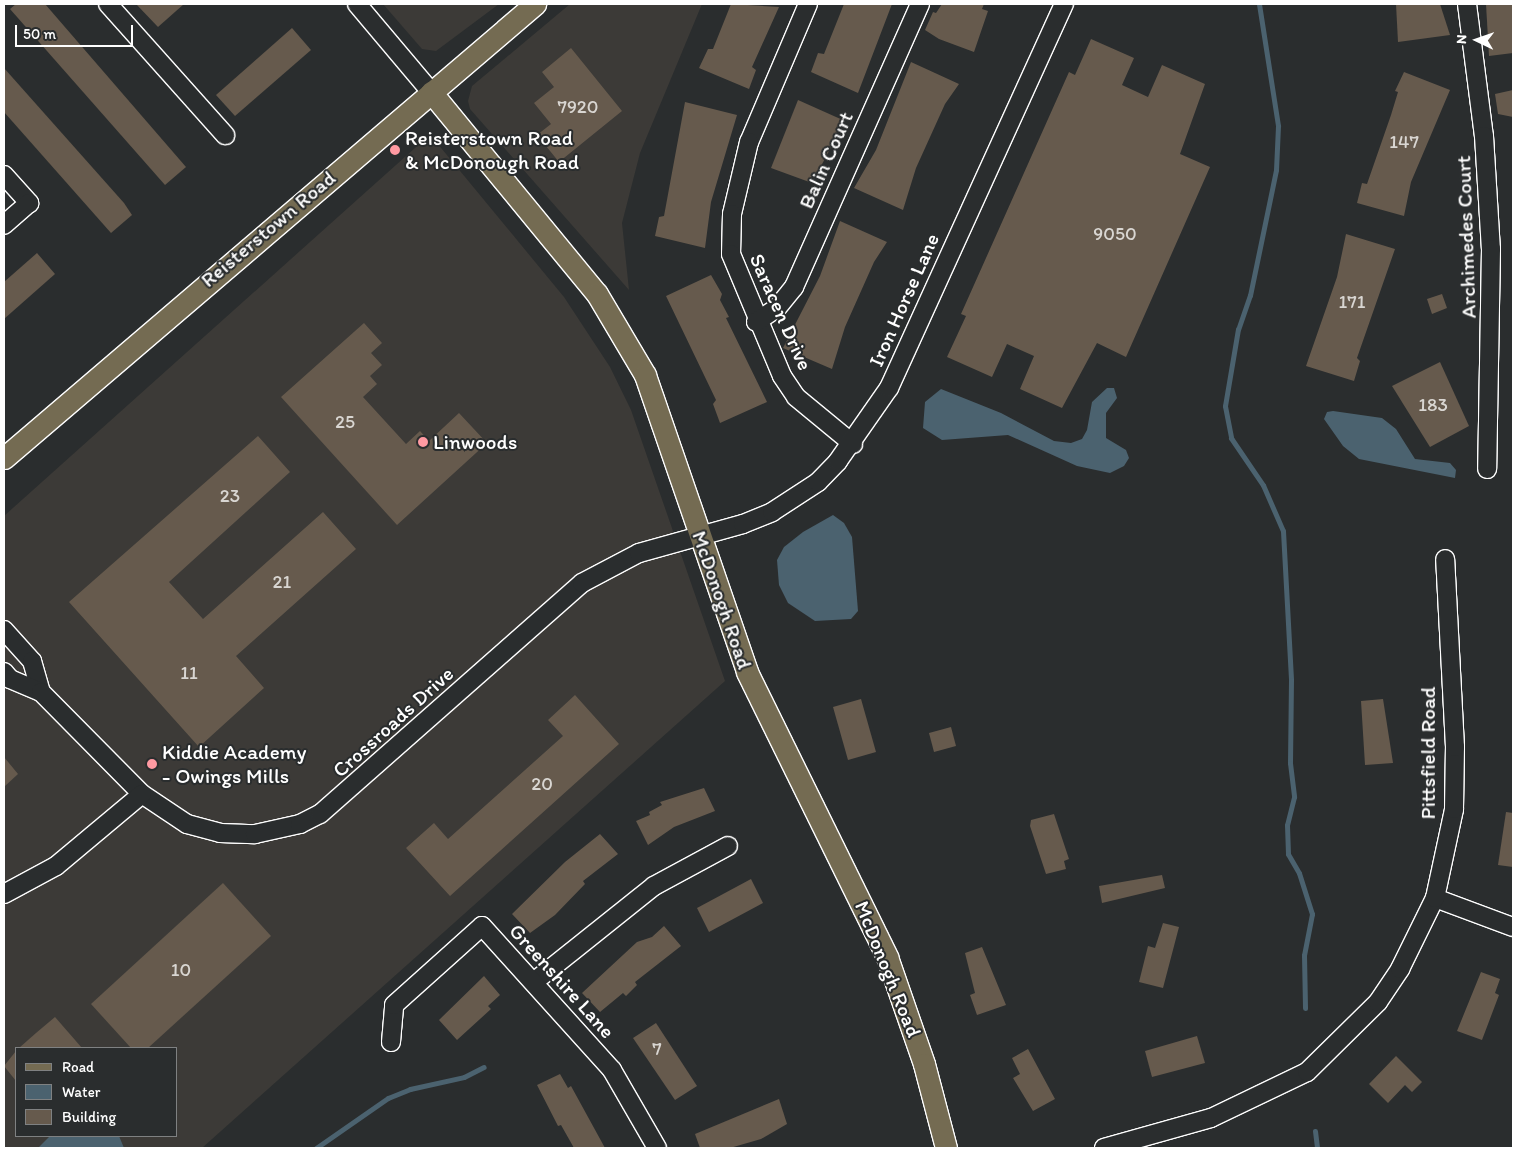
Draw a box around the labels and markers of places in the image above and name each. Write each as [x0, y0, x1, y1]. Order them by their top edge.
place label: Reisterstown Road & McDonough Road [405, 125, 579, 175]
marker: Reisterstown Road & McDonough Road [389, 144, 401, 156]
place label: Linwoods [433, 429, 517, 455]
marker: Linwoods [417, 436, 429, 448]
place label: Kiddie Academy - Owings Mills [162, 739, 307, 789]
marker: Kiddie Academy - Owings Mills [146, 758, 158, 770]

